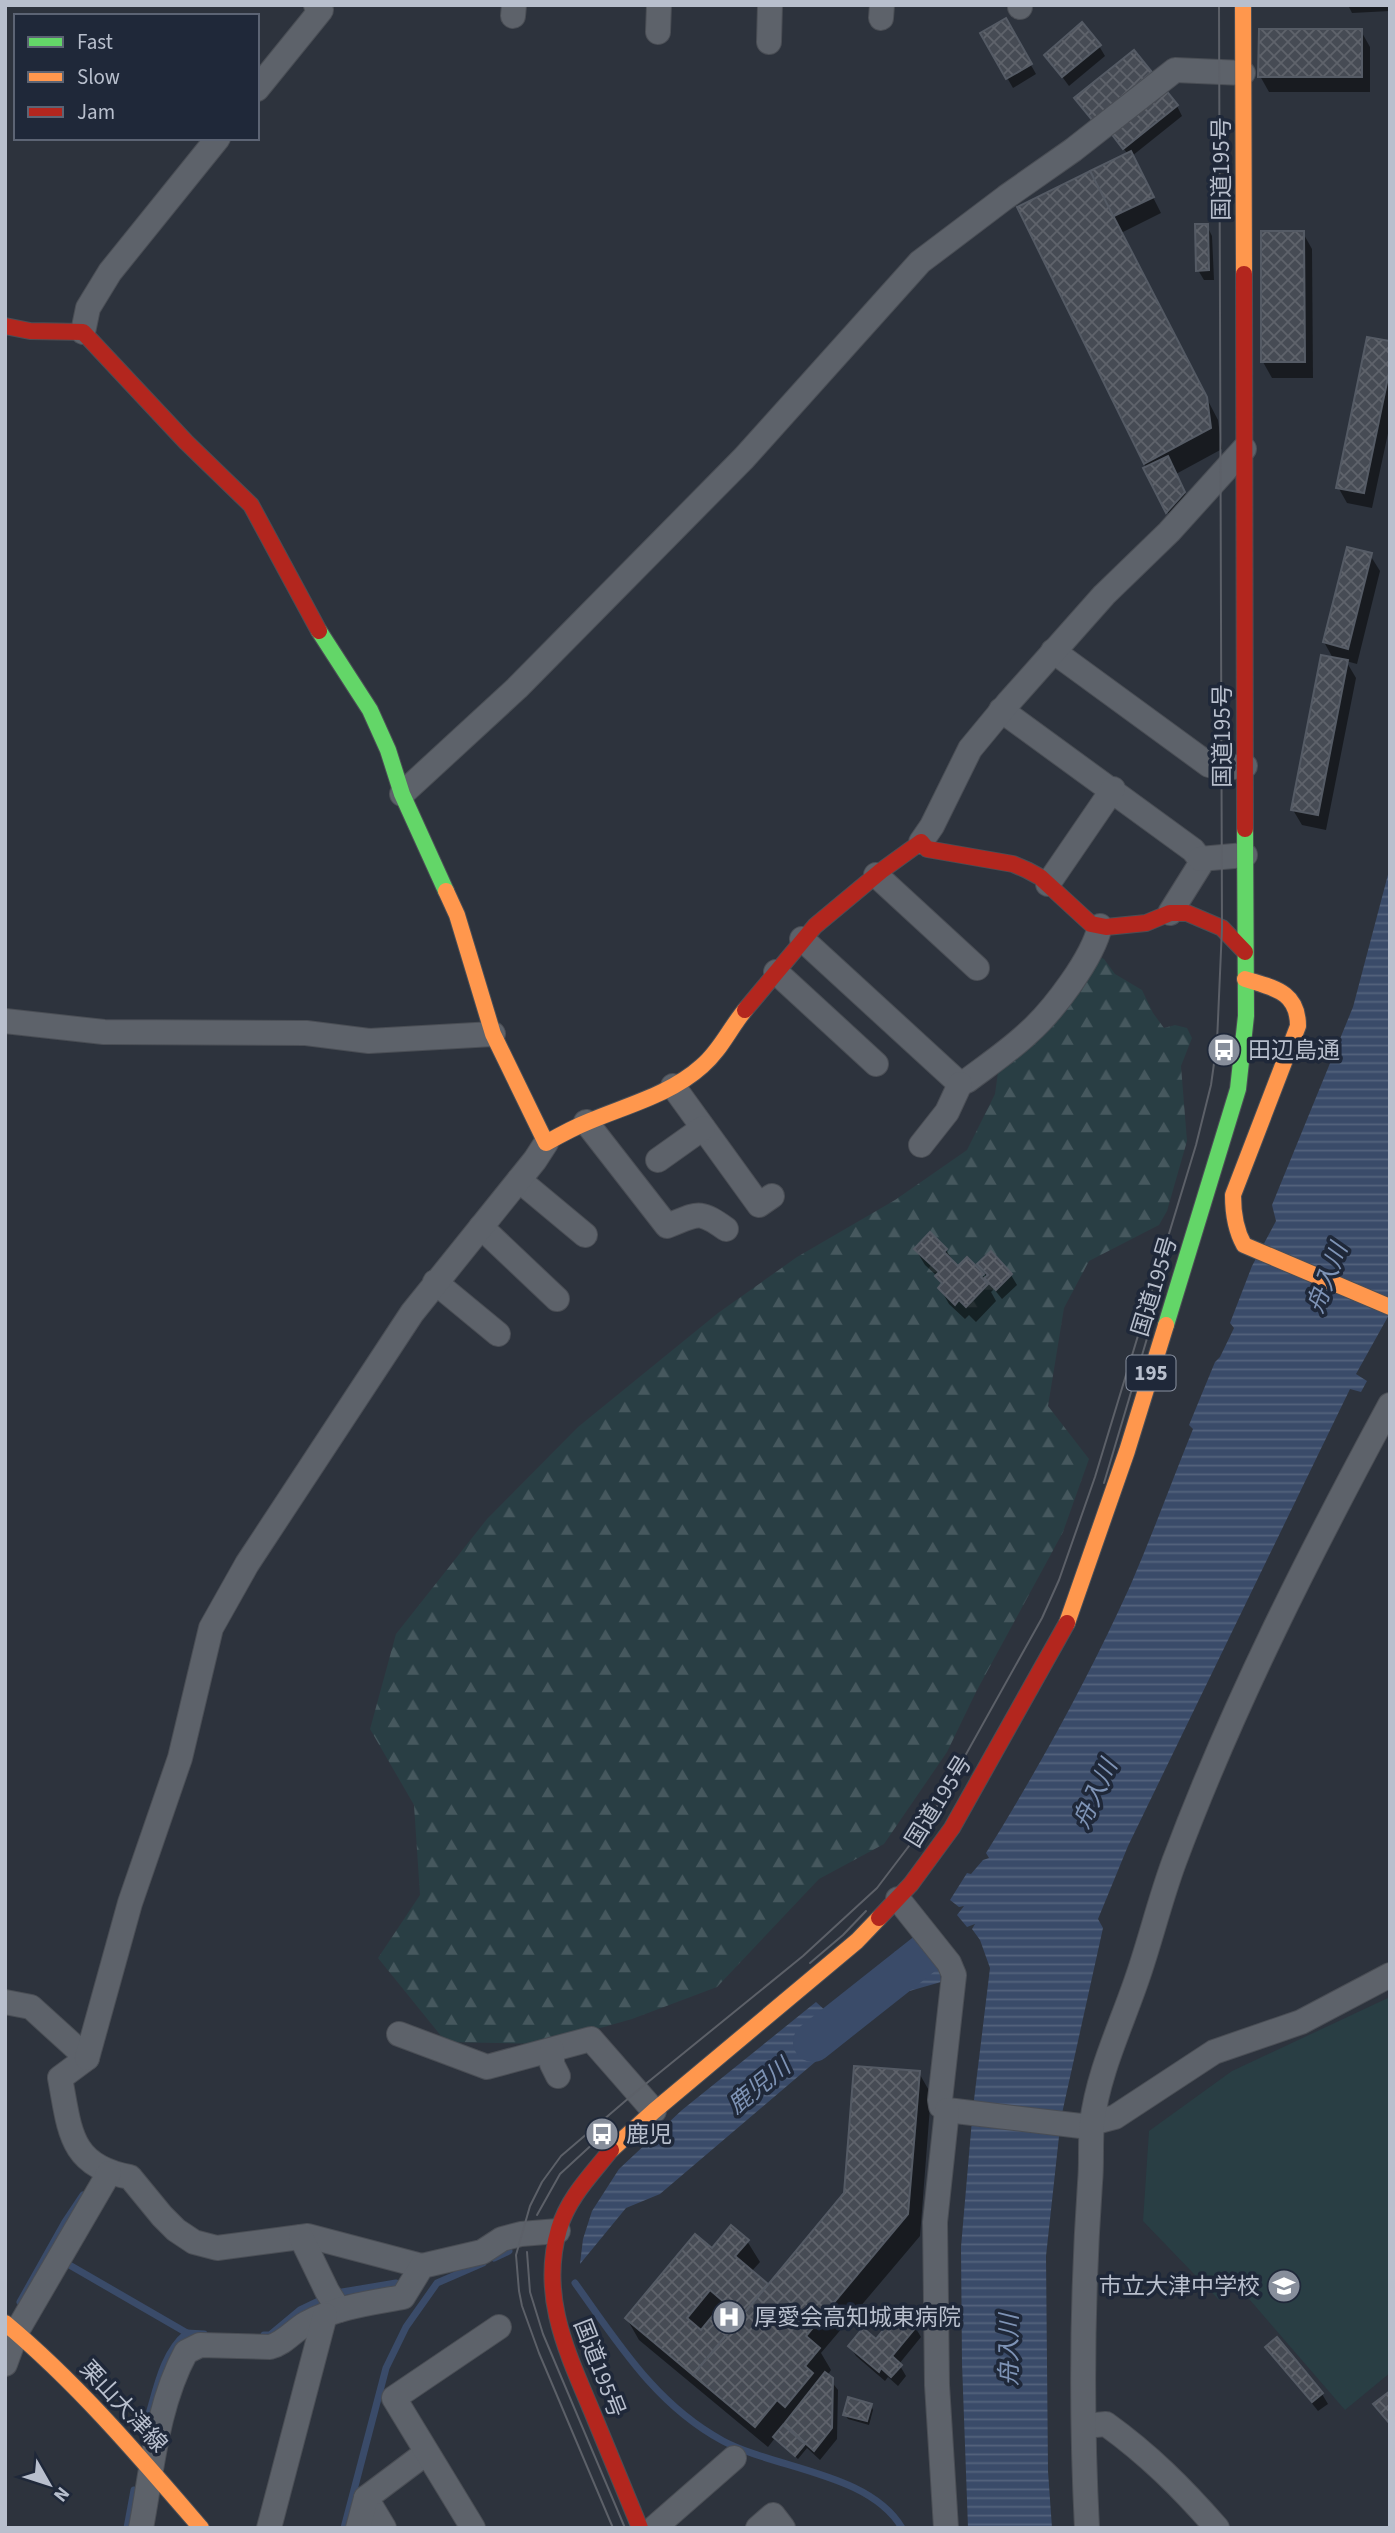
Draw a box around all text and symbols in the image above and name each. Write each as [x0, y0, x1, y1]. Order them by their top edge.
legend [14, 14, 259, 140]
text: Fast [77, 27, 113, 57]
text: Slow [77, 62, 120, 92]
text: Jam [77, 97, 115, 127]
street label: 国道195号 [1205, 117, 1238, 221]
street label: 国道195号 [1206, 684, 1239, 788]
bus stop icon: 田辺島通 [1205, 1031, 1243, 1069]
place label: 田辺島通 [1248, 1034, 1340, 1067]
street label: 国道195号 [1124, 1232, 1185, 1340]
water label: 舟入川 [1298, 1235, 1358, 1318]
road number: 195 [1126, 1356, 1176, 1390]
street label: 国道195号 [897, 1749, 980, 1854]
water label: 舟入川 [1064, 1751, 1128, 1834]
water label: 鹿児川 [720, 2048, 801, 2123]
bus stop icon: 鹿児 [583, 2115, 621, 2153]
place label: 鹿児 [626, 2118, 672, 2151]
school or university icon: 市立大津中学校 [1265, 2267, 1303, 2305]
place label: 市立大津中学校 [1099, 2270, 1260, 2303]
hospital icon: 厚愛会高知城東病院 [710, 2298, 748, 2336]
place label: 厚愛会高知城東病院 [754, 2301, 961, 2334]
water label: 舟入川 [992, 2311, 1027, 2386]
street label: 国道195号 [566, 2314, 633, 2422]
street label: 栗山大津線 [72, 2353, 175, 2460]
north arrow [14, 2449, 84, 2519]
text: N [47, 2480, 76, 2507]

